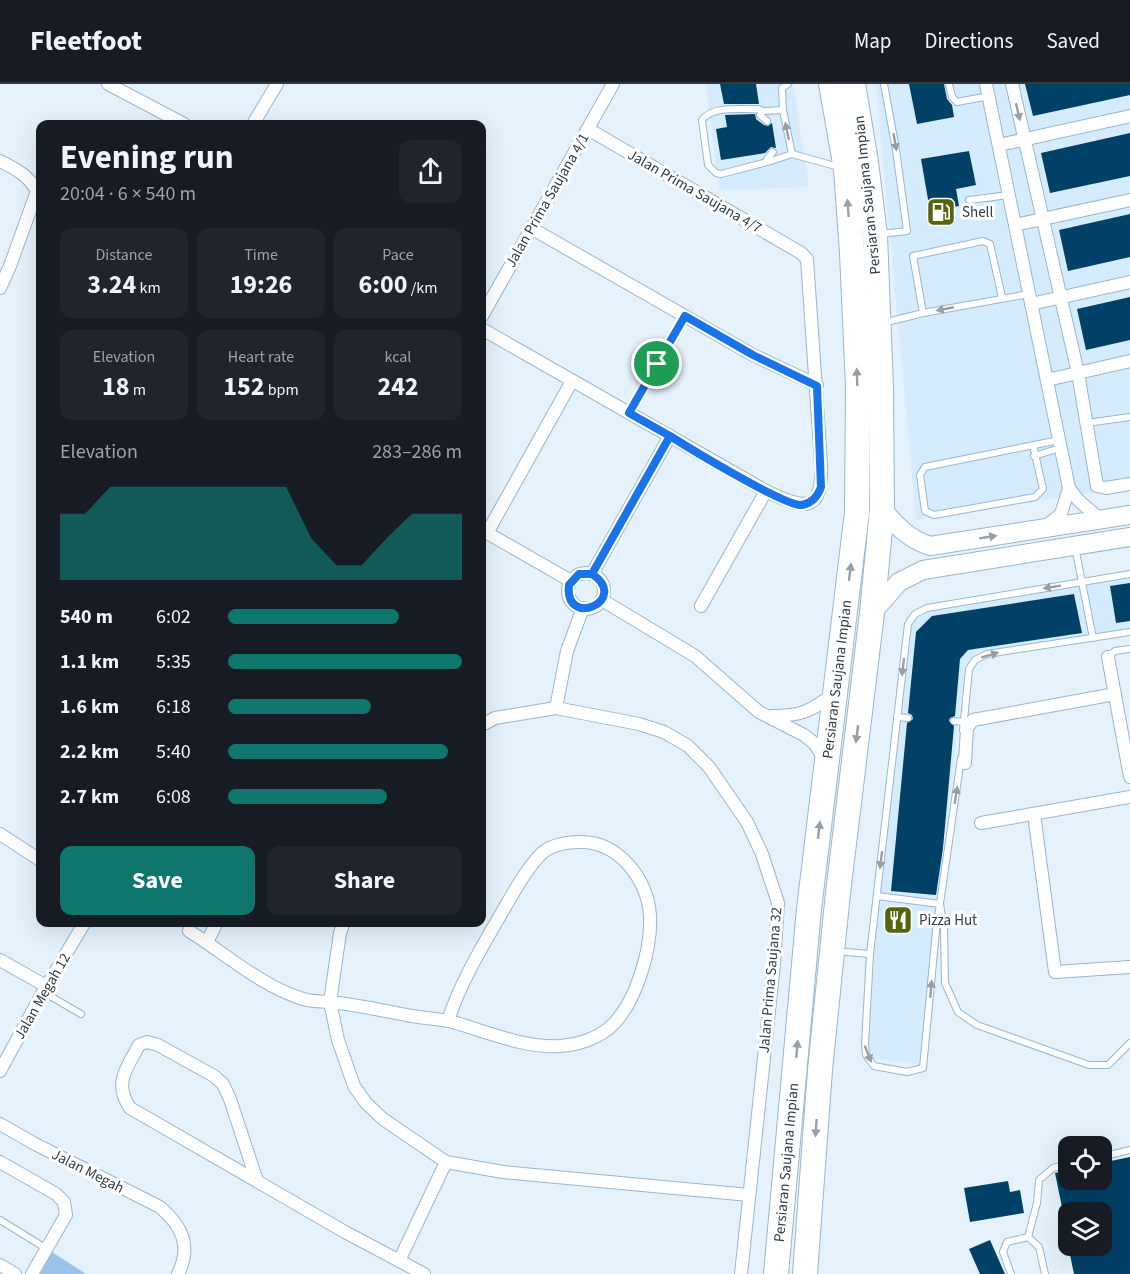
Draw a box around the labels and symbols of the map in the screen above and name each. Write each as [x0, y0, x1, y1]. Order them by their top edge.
one-way arrow [1014, 102, 1024, 121]
street label: Persiaran Saujana Impian [849, 114, 886, 276]
one-way arrow [782, 121, 791, 140]
street label: Jalan Prima Saujana 4/1 [500, 129, 594, 271]
one-way arrow [890, 132, 899, 151]
street label: Jalan Prima Saujana 4/7 [624, 144, 766, 238]
fuel station icon: Shell [925, 196, 957, 228]
one-way arrow [844, 198, 853, 217]
place label: Shell [962, 202, 993, 223]
one-way arrow [935, 305, 954, 314]
pin [631, 338, 682, 389]
one-way arrow [853, 368, 862, 387]
one-way arrow [978, 532, 997, 541]
one-way arrow [845, 562, 854, 581]
one-way arrow [1042, 583, 1061, 592]
street label: Persiaran Saujana Impian [817, 599, 857, 760]
one-way arrow [981, 650, 999, 659]
one-way arrow [898, 657, 908, 676]
one-way arrow [852, 725, 862, 744]
one-way arrow [951, 786, 960, 805]
one-way arrow [815, 821, 824, 840]
one-way arrow [876, 851, 885, 870]
restaurant icon: Pizza Hut [882, 904, 914, 936]
street label: Jalan Prima Saujana 32 [754, 906, 787, 1054]
place label: Pizza Hut [919, 910, 977, 931]
street label: Jalan Megah 12 [9, 949, 76, 1043]
one-way arrow [926, 979, 936, 998]
one-way arrow [792, 1039, 802, 1058]
one-way arrow [864, 1045, 874, 1063]
street label: Persiaran Saujana Impian [769, 1082, 804, 1243]
one-way arrow [811, 1119, 821, 1138]
street label: Jalan Megah [48, 1144, 128, 1199]

